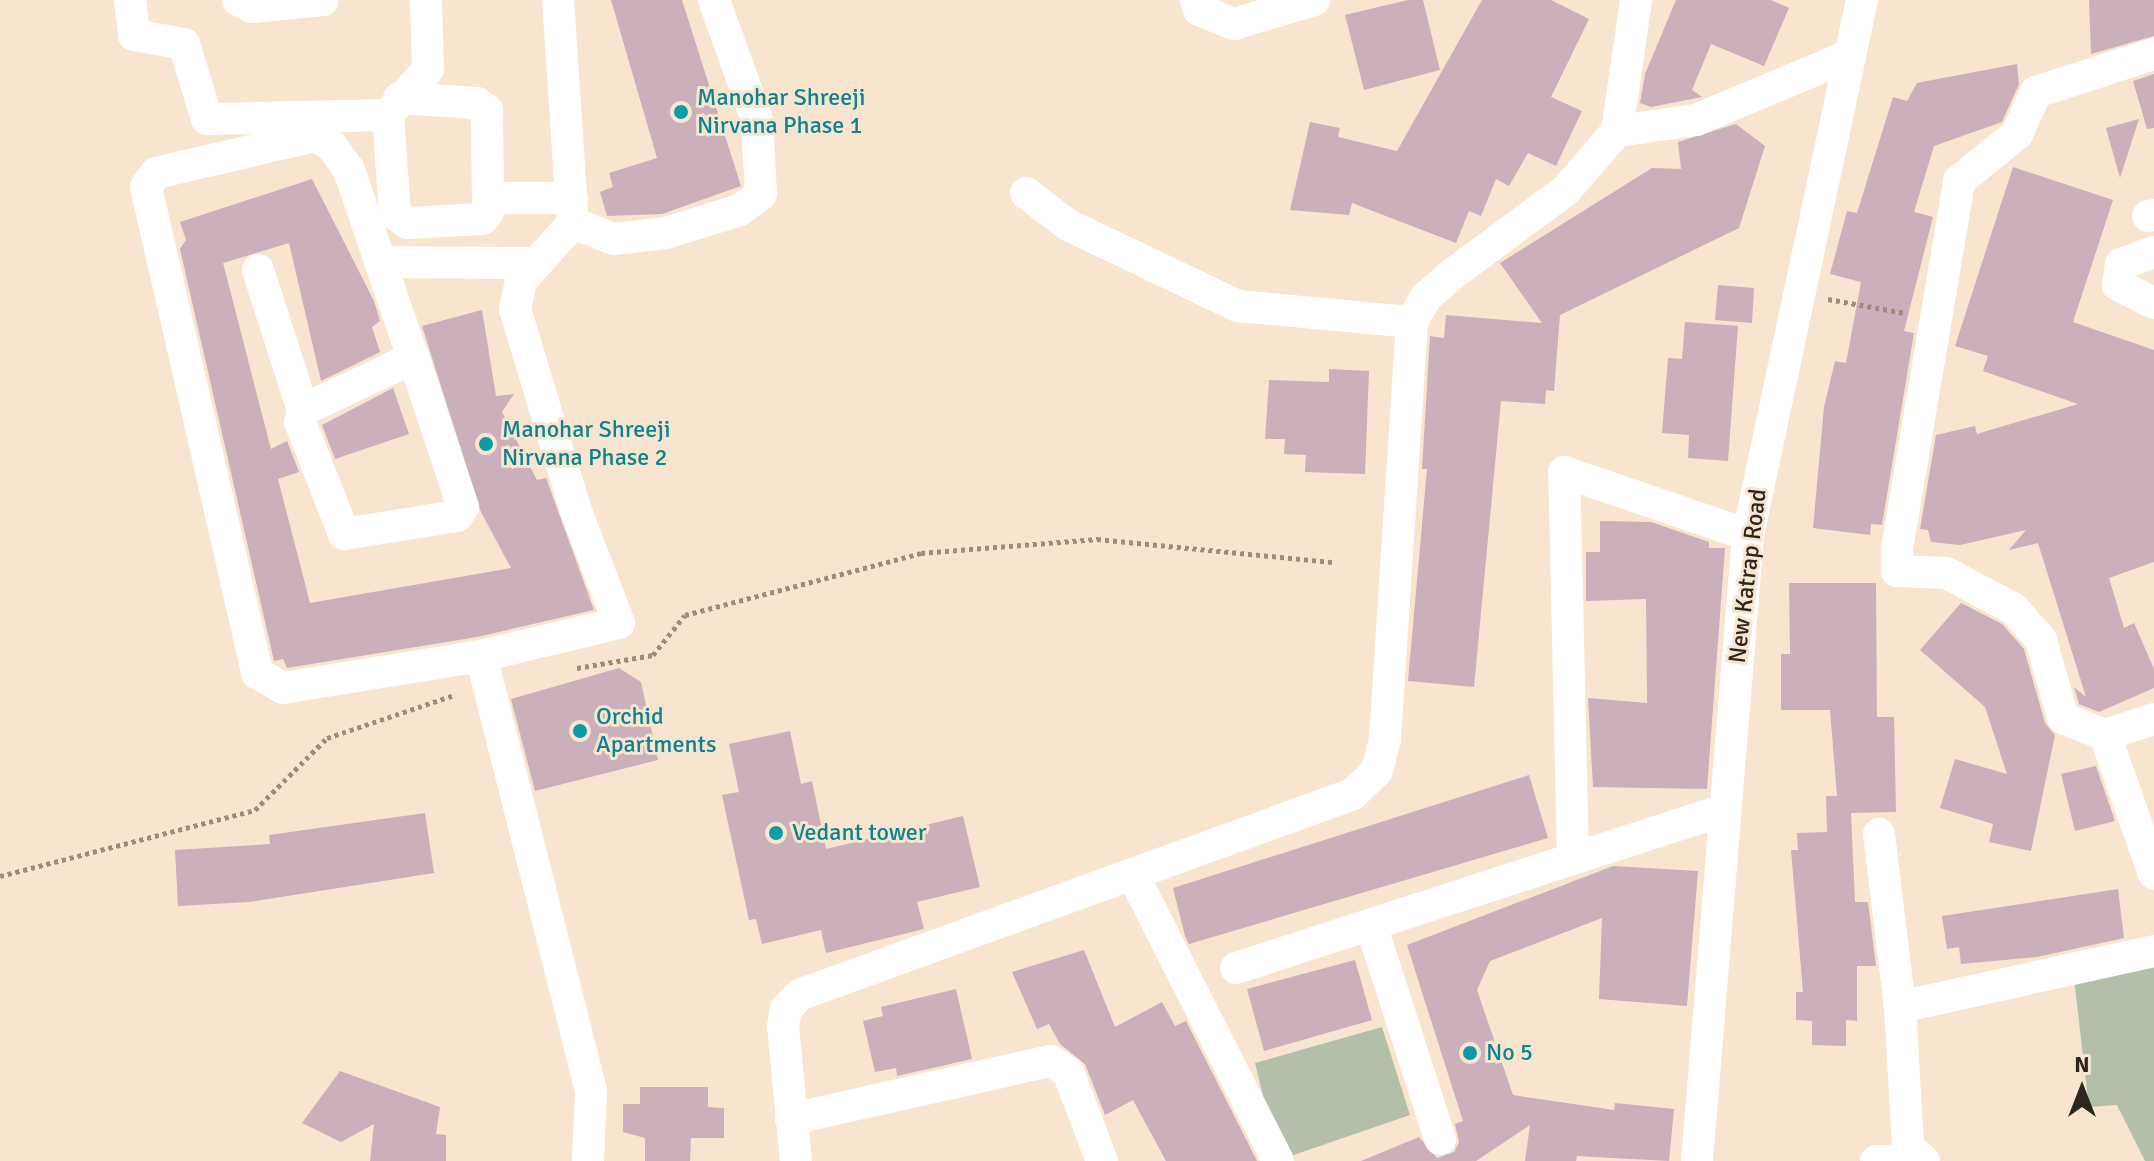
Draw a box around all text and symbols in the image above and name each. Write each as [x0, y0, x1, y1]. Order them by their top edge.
place label: Manohar Shreeji Nirvana Phase 1 [697, 84, 865, 140]
marker: Manohar Shreeji Nirvana Phase 1 [672, 103, 690, 121]
place label: Manohar Shreeji Nirvana Phase 2 [502, 416, 670, 472]
marker: Manohar Shreeji Nirvana Phase 2 [477, 435, 495, 453]
street label: New Katrap Road [1723, 487, 1773, 665]
place label: Orchid Apartments [596, 703, 716, 759]
marker: Orchid Apartments [571, 722, 589, 740]
place label: Vedant tower [792, 819, 927, 847]
marker: Vedant tower [767, 824, 785, 842]
place label: No 5 [1486, 1039, 1533, 1067]
marker: No 5 [1461, 1044, 1479, 1062]
north arrow [2042, 1049, 2122, 1129]
text: N [2074, 1051, 2090, 1078]

